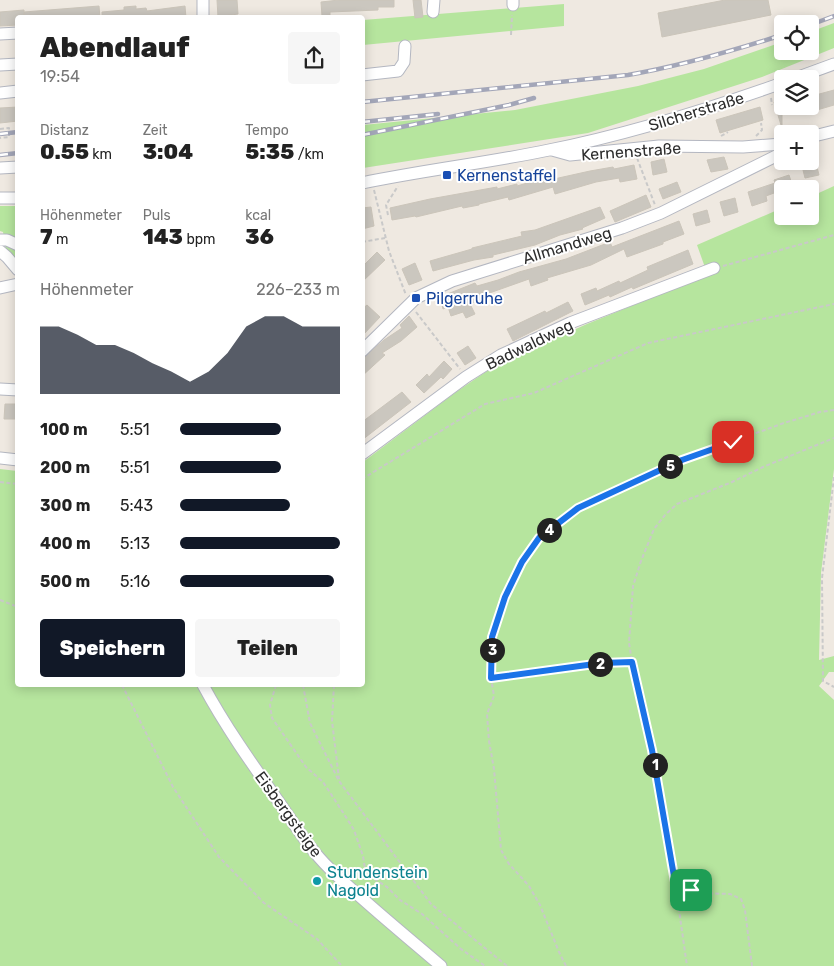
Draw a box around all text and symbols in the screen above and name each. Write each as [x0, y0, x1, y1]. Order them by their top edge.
map controls [774, 15, 819, 225]
button: locate [774, 15, 819, 60]
text: Abendlauf [40, 31, 189, 64]
button: share [288, 32, 340, 84]
text: 19:54 [40, 67, 80, 86]
button: layers [774, 70, 819, 115]
street label: Silcherstraße [646, 88, 746, 135]
text: Distanz [40, 122, 89, 139]
text: Zeit [143, 122, 168, 139]
text: Tempo [245, 122, 289, 139]
button: + [774, 125, 819, 170]
text: 0.55 [40, 139, 89, 164]
text: 3:04 [143, 139, 193, 164]
text: 5:35 [245, 139, 294, 164]
street label: Kernenstraße [580, 139, 682, 164]
text: km [89, 146, 112, 163]
text: /km [294, 146, 324, 163]
place label: Kernenstaffel [457, 166, 556, 185]
marker: Kernenstaffel [441, 169, 453, 181]
button: − [774, 180, 819, 225]
text: Höhenmeter [40, 207, 122, 224]
text: Puls [143, 207, 171, 224]
text: kcal [245, 207, 271, 224]
street label: Allmandweg [520, 223, 614, 268]
text: 7 [40, 224, 53, 249]
text: 143 [143, 224, 183, 249]
text: 36 [245, 224, 274, 249]
text: m [53, 231, 68, 248]
text: bpm [183, 231, 216, 248]
text: Höhenmeter [40, 280, 133, 299]
text: 226–233 m [256, 280, 340, 299]
place label: Pilgerruhe [426, 289, 503, 308]
marker: Pilgerruhe [410, 292, 422, 304]
street label: Badwaldweg [482, 315, 576, 374]
text: 100 m [40, 420, 88, 439]
text: 5:51 [120, 420, 150, 439]
pin [712, 421, 754, 463]
icon: check [719, 428, 747, 456]
pin: 5 [658, 454, 682, 478]
text: 200 m [40, 458, 90, 477]
text: 5:51 [120, 458, 150, 477]
text: 5 [666, 458, 675, 475]
text: 300 m [40, 496, 90, 515]
text: 5:43 [120, 496, 153, 515]
pin: 4 [536, 518, 562, 542]
text: 4 [545, 522, 554, 539]
text: 400 m [40, 534, 91, 553]
text: 5:13 [120, 534, 150, 553]
text: 500 m [40, 572, 90, 591]
text: 5:16 [120, 572, 150, 591]
button: Speichern [40, 619, 185, 677]
button: Teilen [195, 619, 340, 677]
pin: 3 [480, 638, 504, 662]
text: 3 [488, 642, 497, 659]
pin: 2 [588, 652, 612, 676]
text: 2 [596, 656, 605, 673]
pin: 1 [642, 752, 668, 778]
text: 1 [652, 757, 659, 774]
street label: Eisbergsteige [251, 768, 326, 861]
place label: Stundenstein Nagold [327, 863, 428, 900]
pin [670, 869, 712, 911]
marker: Stundenstein Nagold [311, 875, 323, 887]
icon: arrive [677, 876, 705, 904]

